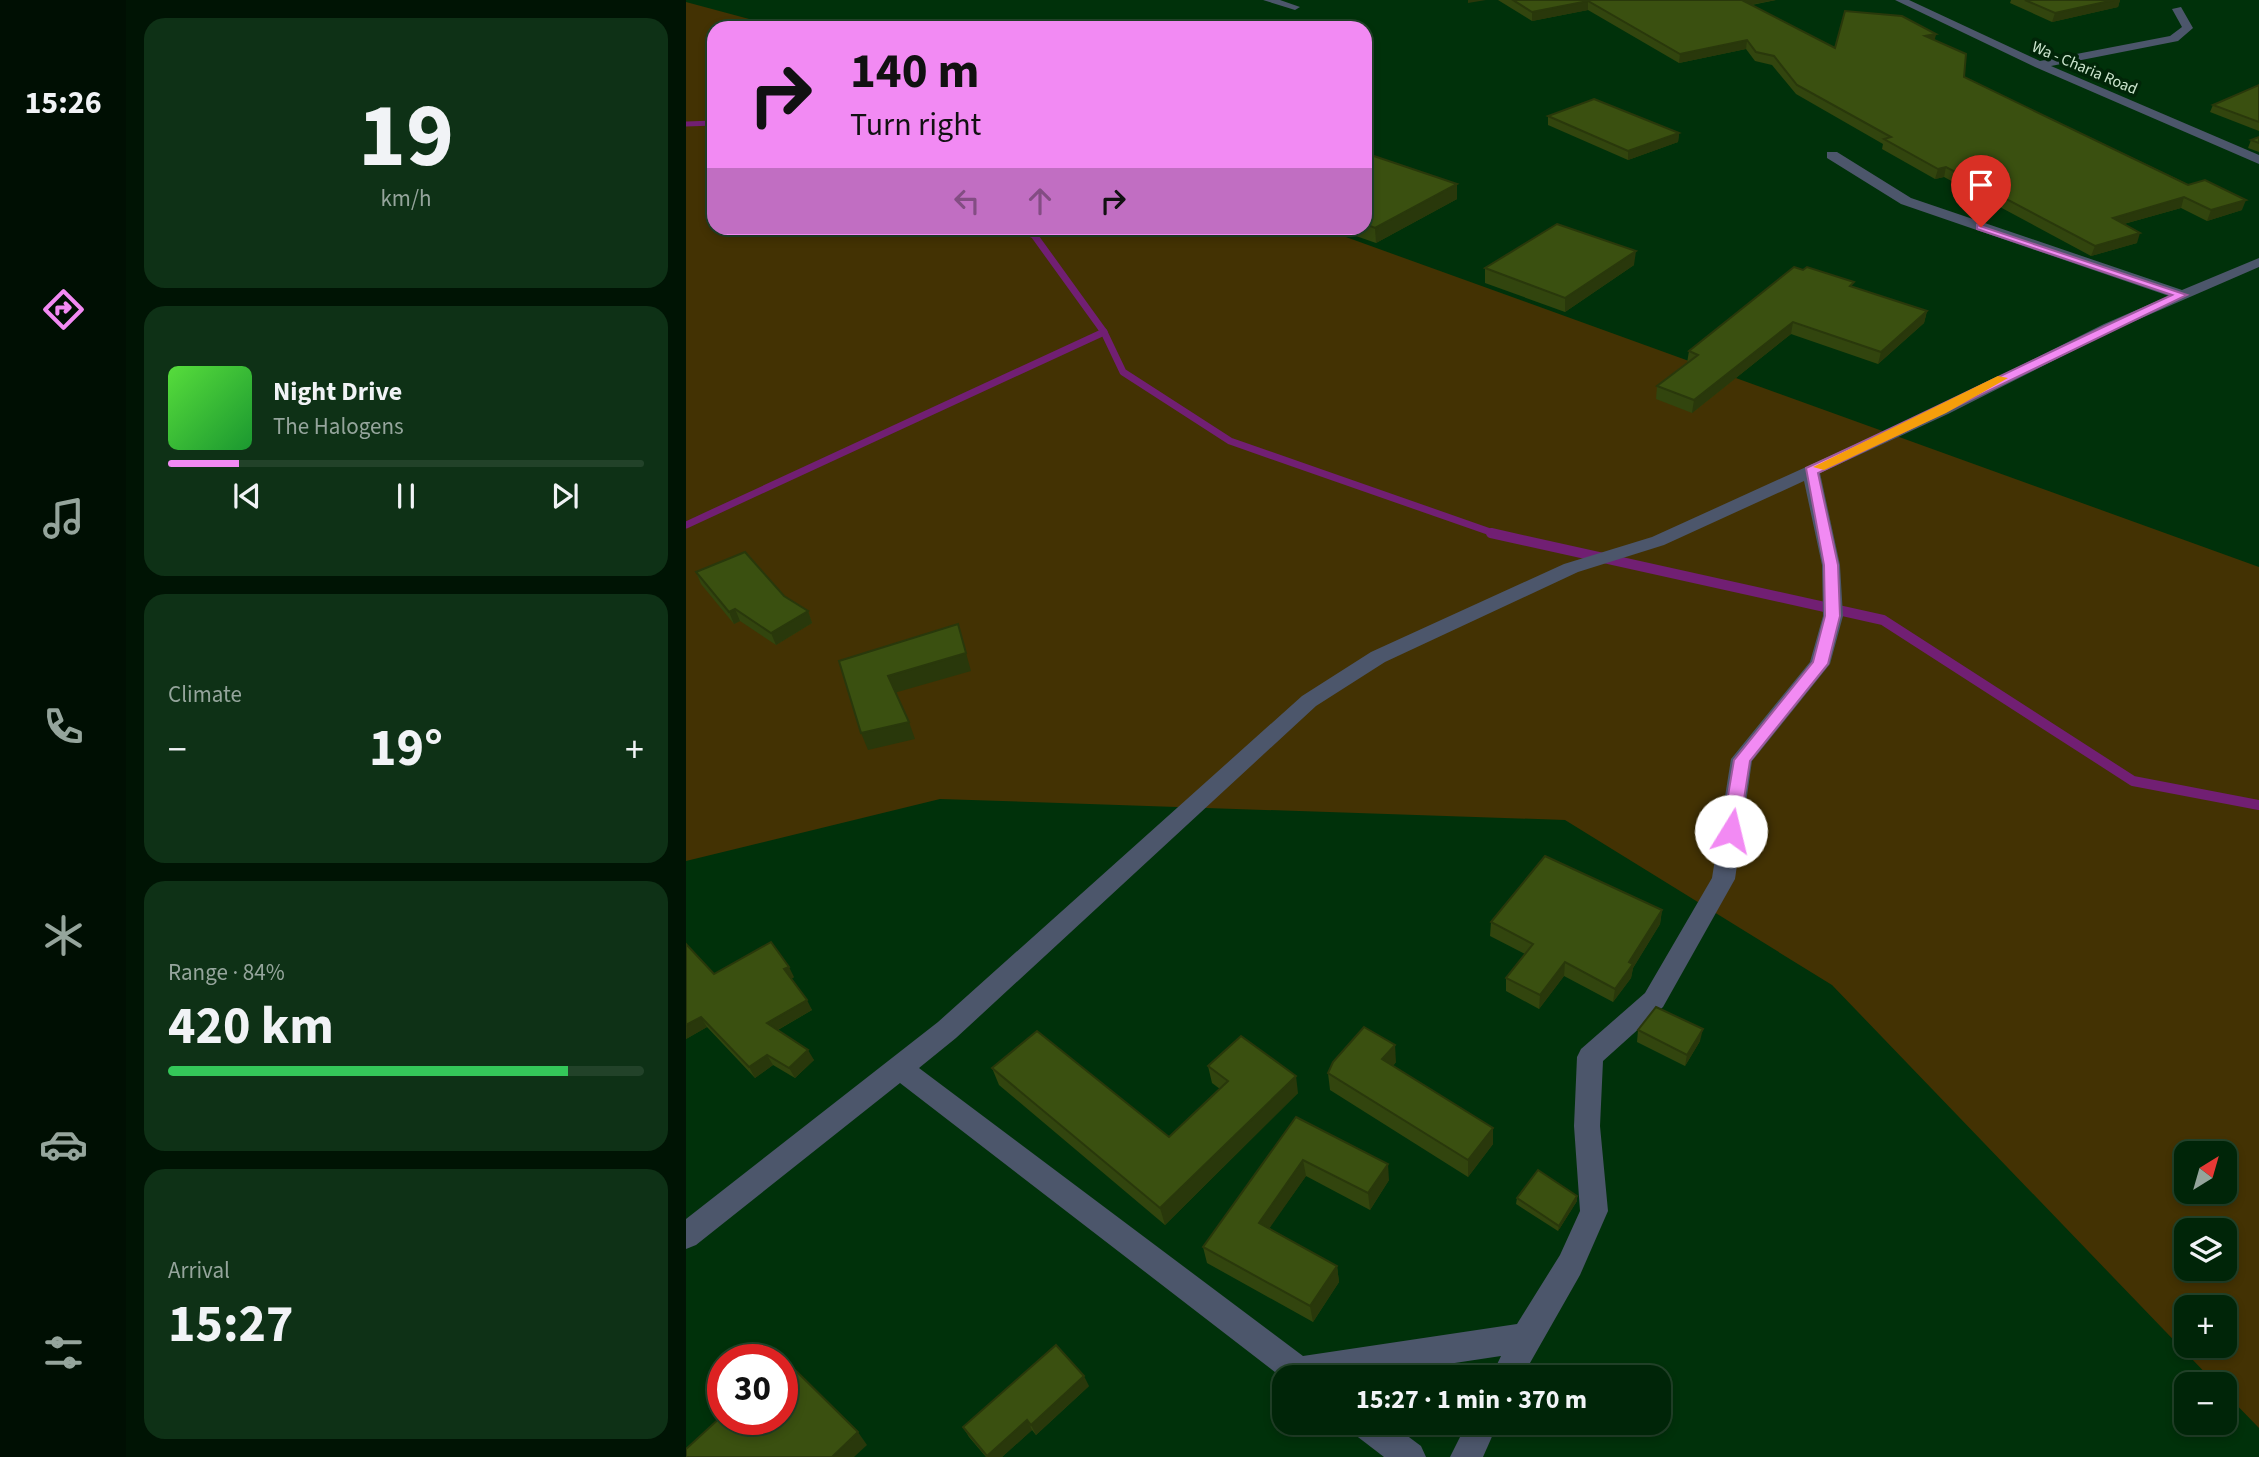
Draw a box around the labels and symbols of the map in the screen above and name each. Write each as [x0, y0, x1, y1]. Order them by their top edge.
street label: Wa - Charia Road [2028, 36, 2141, 100]
pin [1951, 155, 2011, 227]
position arrow [1694, 794, 1768, 868]
north arrow [2174, 1141, 2236, 1204]
speed limit sign: 30 [707, 1344, 798, 1435]

